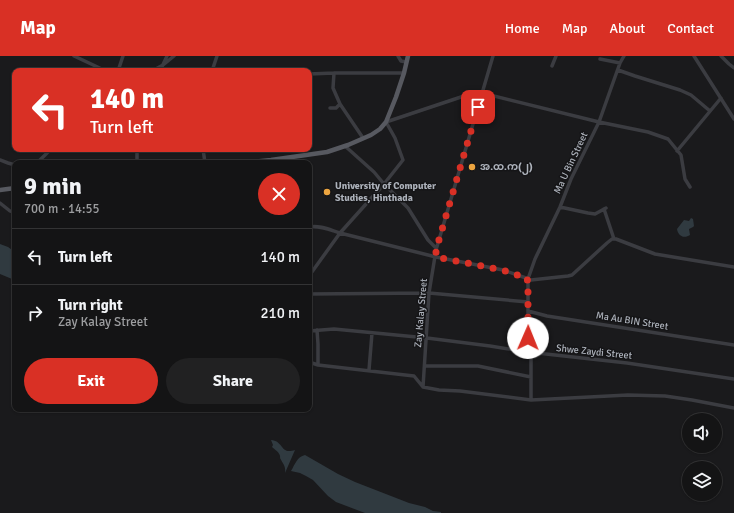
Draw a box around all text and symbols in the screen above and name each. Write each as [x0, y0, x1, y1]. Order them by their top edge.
text: Map [20, 16, 56, 40]
text: Home [505, 20, 540, 37]
text: Map [562, 20, 587, 37]
text: About [609, 20, 645, 37]
text: Contact [667, 20, 714, 37]
text: 140 m [90, 82, 164, 116]
icon: left [24, 84, 76, 136]
pin [461, 90, 495, 124]
icon: arrive [467, 96, 489, 118]
text: Turn left [90, 116, 153, 138]
street label: Ma U Bin Street [551, 130, 591, 196]
place label: အ.ထ.က(၂) [480, 161, 533, 175]
marker: အ.ထ.က(၂) [467, 162, 477, 172]
text: 9 min [24, 171, 82, 201]
button: close [258, 173, 300, 215]
place label: University of Computer Studies, Hinthada [335, 180, 436, 204]
marker: University of Computer Studies, Hinthada [322, 187, 332, 197]
text: 700 m · 14:55 [24, 201, 100, 217]
icon: left [24, 246, 46, 268]
text: Turn left [58, 248, 112, 266]
text: 140 m [260, 248, 300, 266]
street label: Zay Kalay Street [412, 278, 430, 348]
text: Turn right [58, 296, 123, 314]
icon: right [24, 302, 46, 324]
text: 210 m [260, 304, 300, 322]
street label: Ma Au BIN Street [595, 309, 670, 333]
text: Zay Kalay Street [58, 314, 148, 330]
position arrow [507, 317, 549, 359]
street label: Shwe Zaydi Street [555, 342, 633, 362]
button: Exit [24, 358, 158, 404]
button: Share [166, 358, 300, 404]
map controls [682, 413, 722, 501]
button: sound [682, 413, 722, 453]
button: layers [682, 461, 722, 501]

